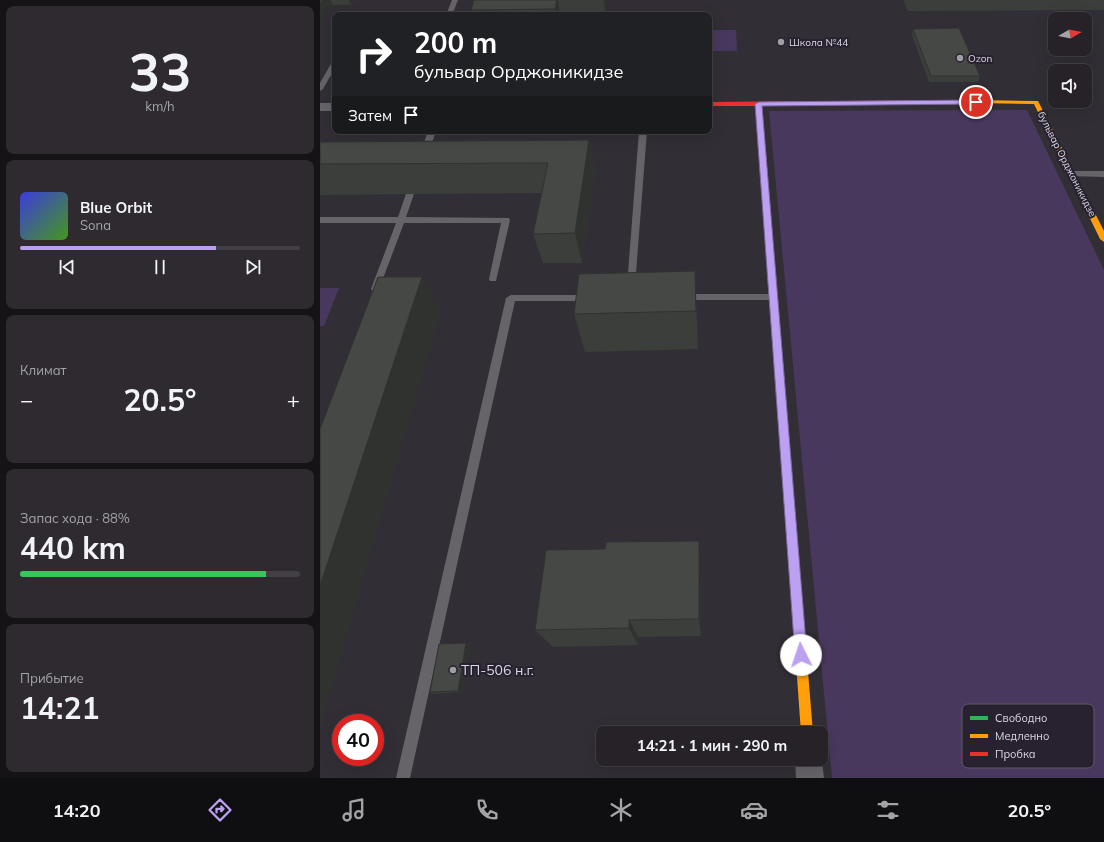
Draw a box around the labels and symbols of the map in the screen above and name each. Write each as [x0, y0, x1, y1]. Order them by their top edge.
north arrow [1048, 12, 1092, 56]
place label: Школа №44 [789, 36, 848, 49]
marker: Школа №44 [776, 37, 786, 47]
place label: Ozon [968, 52, 993, 65]
marker: Ozon [955, 53, 965, 63]
pin [959, 85, 993, 119]
street label: бульвар Орджоникидзе [1035, 109, 1099, 219]
position arrow [780, 634, 822, 676]
place label: ТП-506 н.г. [461, 661, 534, 679]
marker: ТП-506 н.г. [448, 665, 458, 675]
legend [962, 704, 1094, 768]
text: Свободно [995, 711, 1048, 725]
speed limit sign: 40 [332, 714, 384, 766]
text: Медленно [995, 729, 1049, 743]
text: Пробка [995, 747, 1036, 761]

